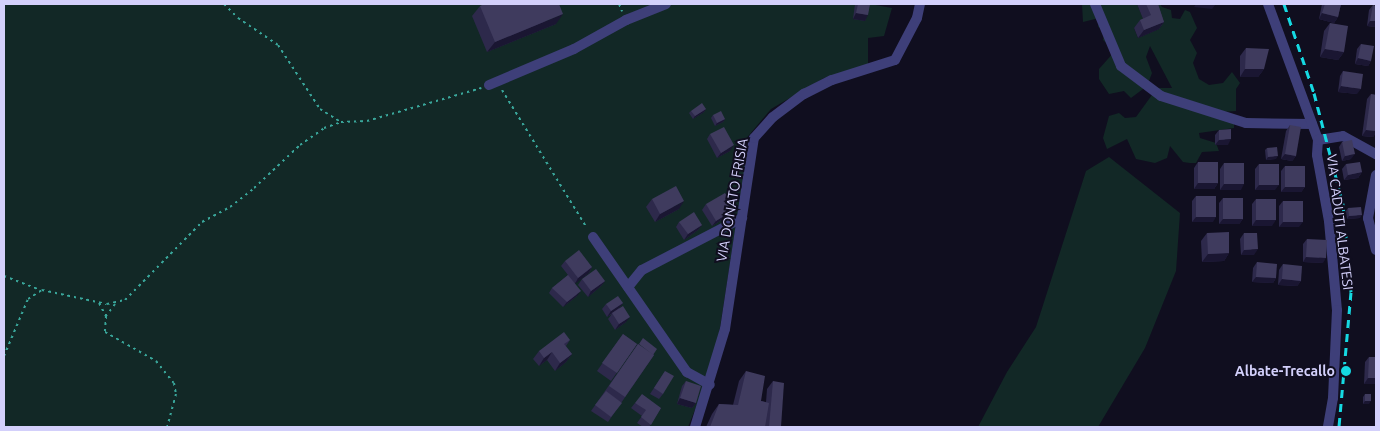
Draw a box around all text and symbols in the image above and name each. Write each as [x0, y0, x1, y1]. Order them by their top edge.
street label: VIA DONATO FRISIA [713, 137, 751, 263]
street label: VIA CADUTI ALBATESI [1323, 153, 1357, 291]
place label: Albate-Trecallo [1235, 363, 1335, 379]
marker: Albate-Trecallo [1339, 364, 1353, 378]

